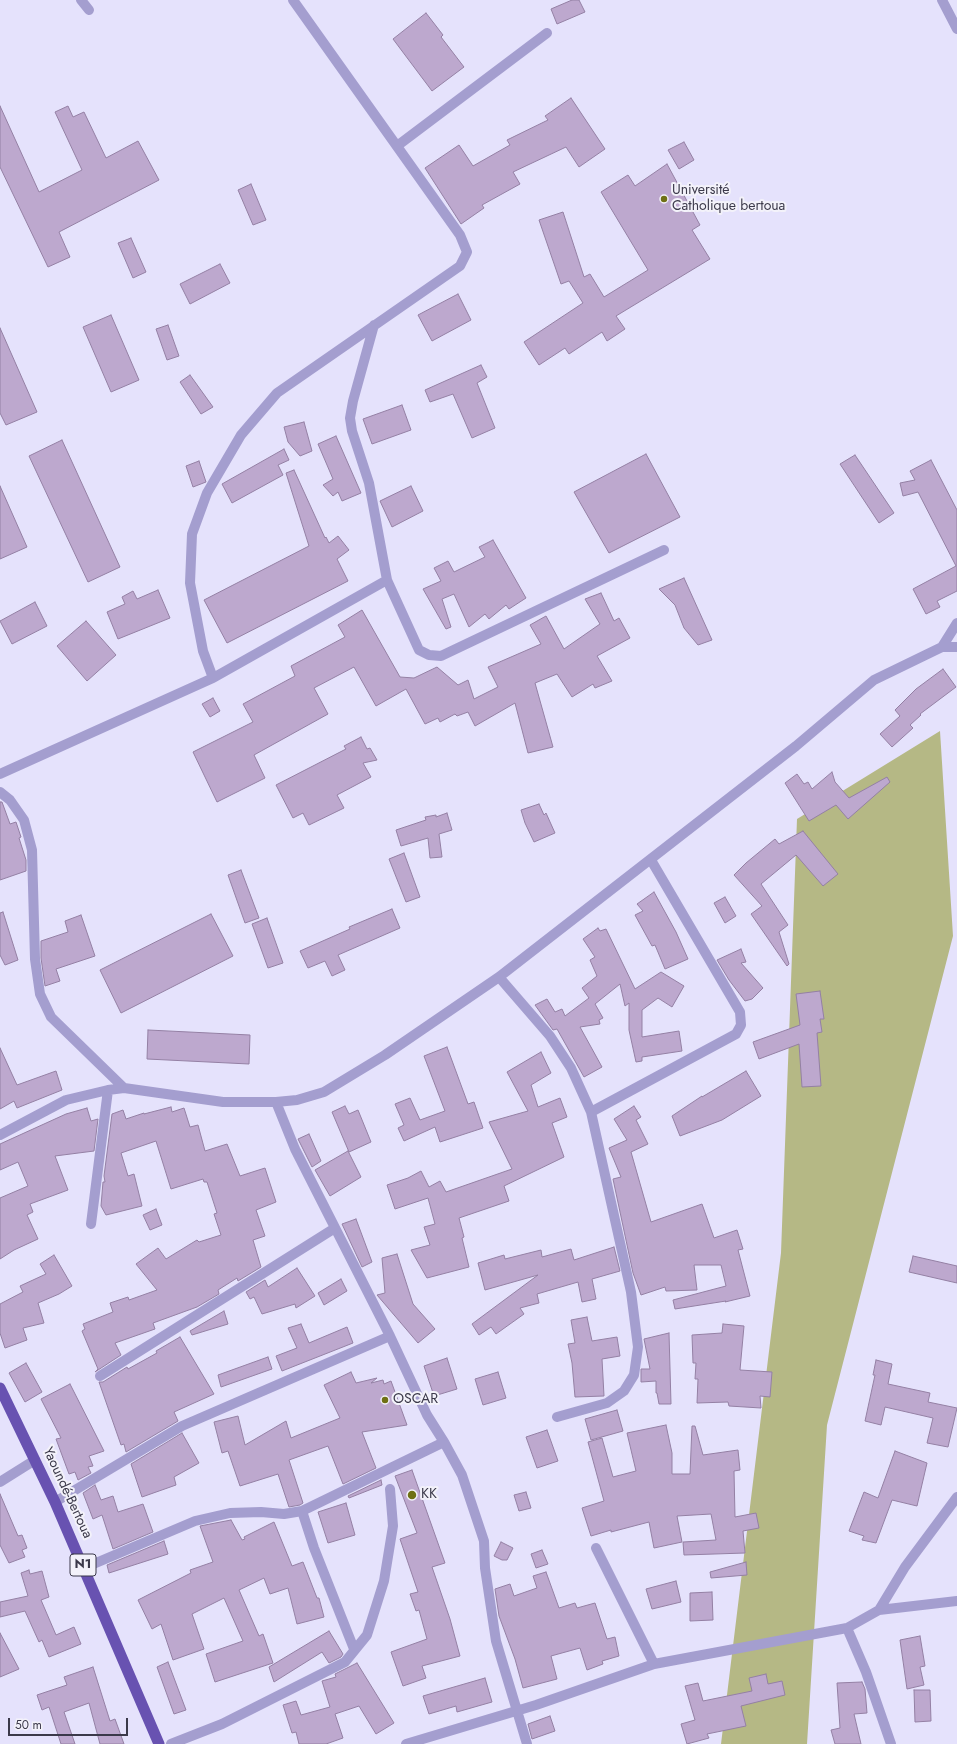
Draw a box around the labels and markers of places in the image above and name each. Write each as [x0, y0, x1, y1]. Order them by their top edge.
place label: Université Catholique bertoua [672, 183, 785, 216]
marker: Université Catholique bertoua [659, 194, 669, 204]
place label: OSCAR [393, 1392, 438, 1408]
marker: OSCAR [380, 1395, 390, 1405]
place label: KK [421, 1487, 437, 1503]
marker: KK [406, 1489, 418, 1501]

